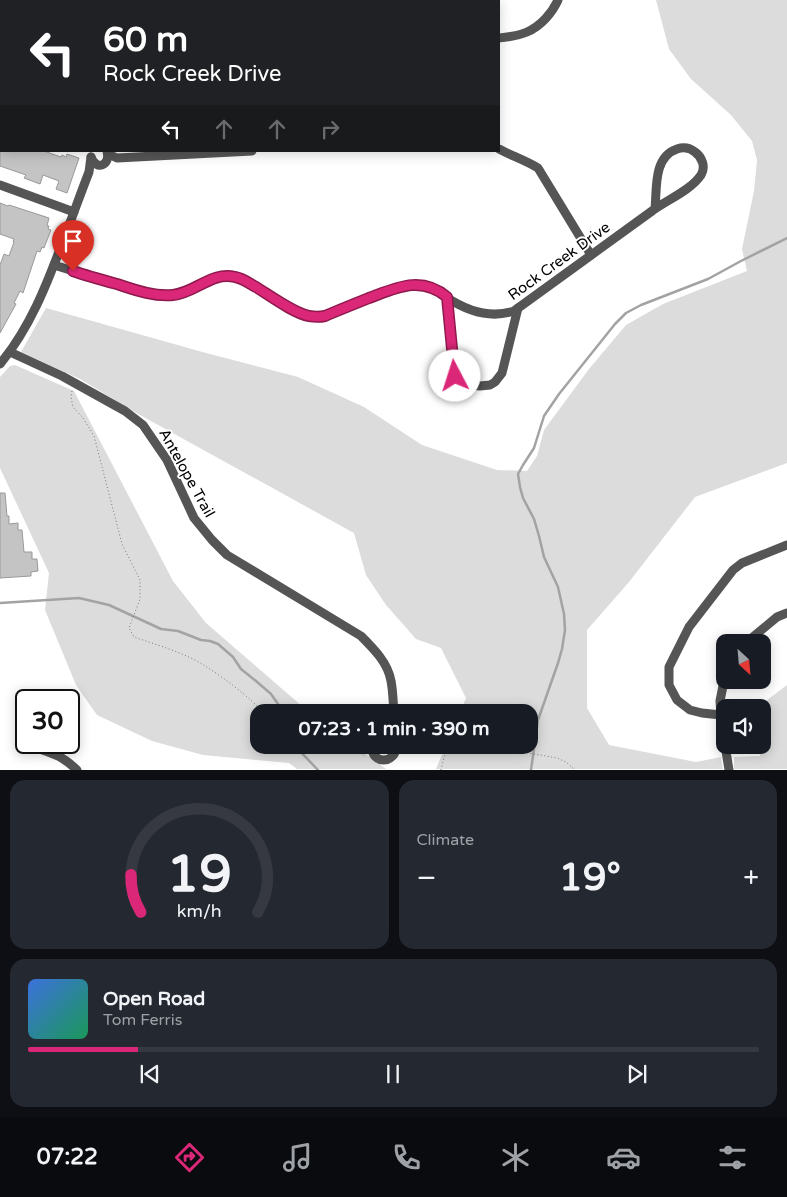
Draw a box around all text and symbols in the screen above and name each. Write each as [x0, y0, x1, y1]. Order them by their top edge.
text: 60 m [103, 19, 188, 61]
icon: left [20, 20, 85, 85]
text: Rock Creek Drive [103, 61, 282, 87]
icon: left [157, 115, 185, 143]
icon: ahead [210, 115, 238, 143]
icon: ahead [263, 115, 291, 143]
icon: right [316, 115, 344, 143]
street label: Rock Creek Drive [504, 218, 614, 304]
pin [52, 220, 94, 271]
icon: arrive [59, 227, 87, 255]
position arrow [428, 349, 480, 401]
street label: Antelope Trail [155, 425, 219, 521]
north arrow [716, 634, 771, 689]
map controls [716, 634, 771, 754]
speed limit sign: 30 [15, 689, 80, 754]
button: sound [716, 699, 771, 754]
text: 07:23 · 1 min · 390 m [298, 718, 490, 740]
text: Climate [417, 830, 474, 850]
text: 19 [167, 843, 232, 906]
text: 19° [559, 855, 621, 901]
text: − [417, 861, 436, 895]
text: + [743, 861, 759, 895]
text: km/h [177, 901, 222, 922]
text: Open Road [103, 988, 205, 1010]
text: Tom Ferris [103, 1010, 182, 1030]
icon: previous [136, 1060, 164, 1088]
icon: pause [379, 1060, 407, 1088]
icon: next [623, 1060, 651, 1088]
icon: directions [172, 1140, 207, 1175]
icon: music [280, 1140, 315, 1175]
icon: phone [389, 1140, 424, 1175]
icon: climate [498, 1140, 533, 1175]
icon: car [606, 1140, 641, 1175]
icon: filters [715, 1140, 750, 1175]
text: 07:22 [37, 1144, 98, 1170]

